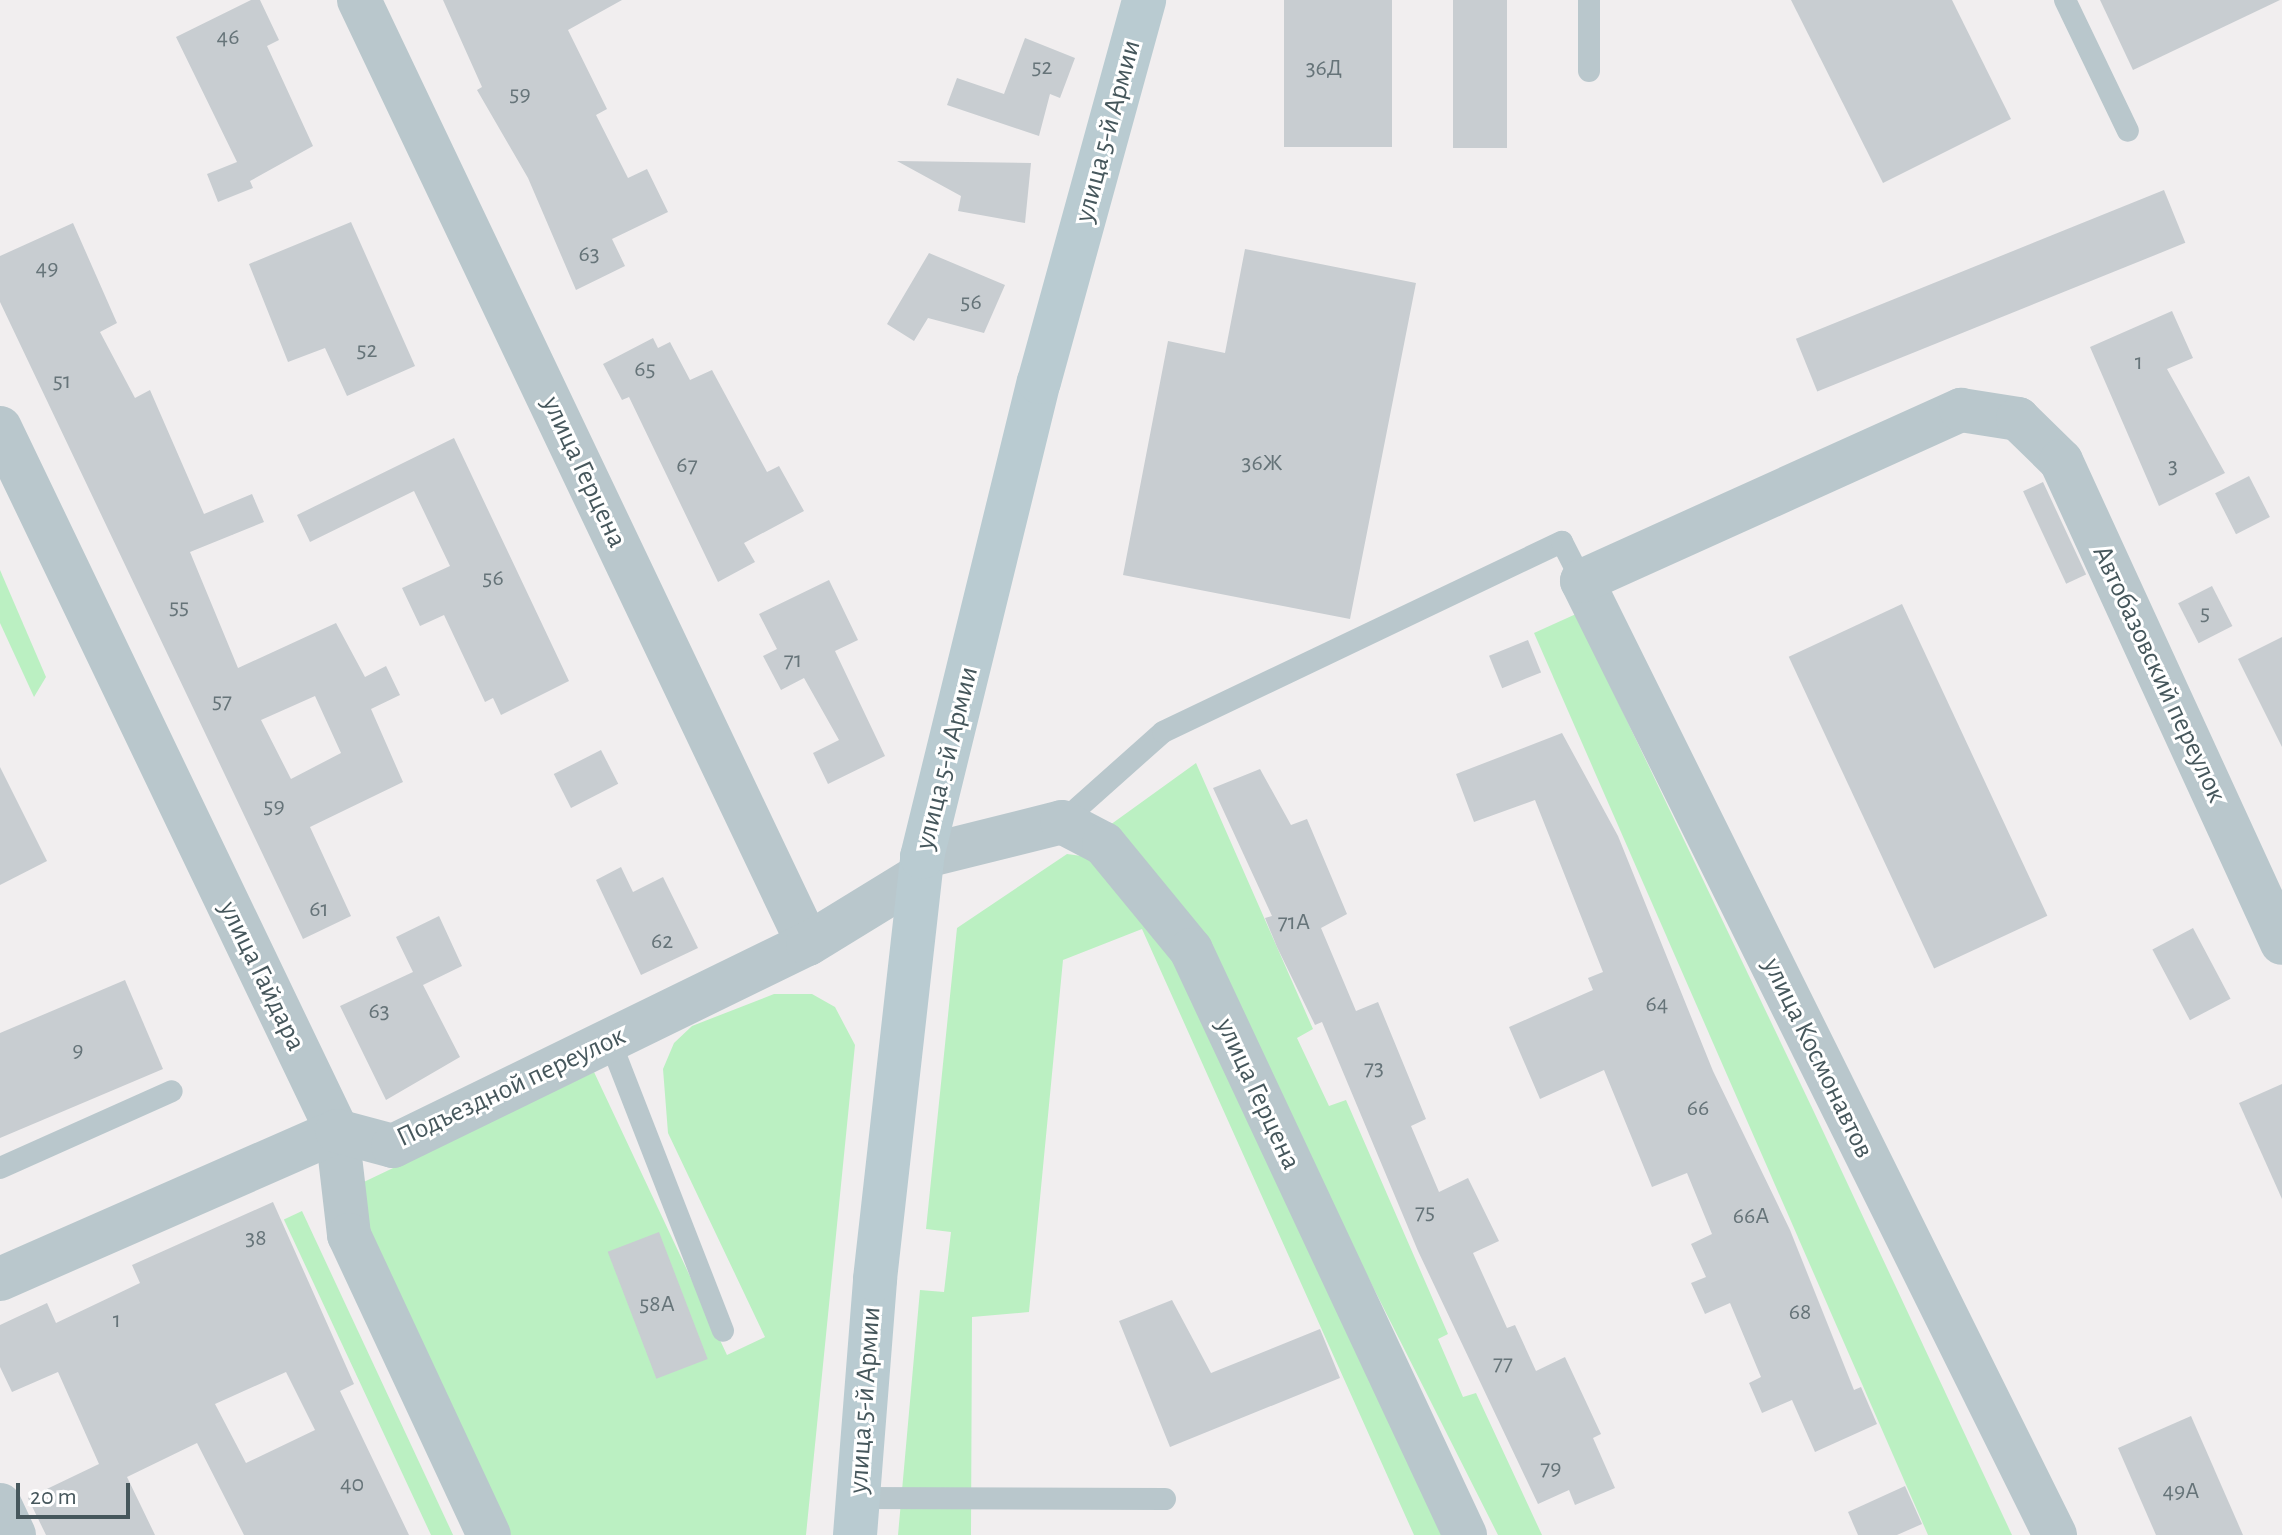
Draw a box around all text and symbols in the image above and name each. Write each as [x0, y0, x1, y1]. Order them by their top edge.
house number: 46 [217, 24, 239, 52]
street label: улица 5-й Армии [1068, 36, 1148, 226]
house number: 52 [1032, 54, 1052, 82]
house number: 36Д [1306, 55, 1342, 83]
house number: 59 [509, 81, 531, 109]
house number: 63 [578, 241, 600, 269]
house number: 49 [36, 255, 58, 283]
house number: 56 [960, 289, 982, 317]
house number: 52 [357, 337, 377, 365]
house number: 1 [2135, 349, 2143, 377]
house number: 65 [634, 356, 656, 384]
house number: 51 [53, 368, 71, 396]
street label: улица Герцена [534, 391, 634, 553]
house number: 36Ж [1242, 450, 1282, 478]
house number: 67 [676, 452, 698, 480]
house number: 3 [2168, 453, 2178, 481]
street label: Автобазовский переулок [2085, 540, 2233, 808]
house number: 56 [482, 565, 504, 593]
house number: 55 [169, 594, 189, 622]
house number: 5 [2200, 600, 2210, 628]
house number: 71 [784, 647, 802, 675]
street label: улица 5-й Армии [908, 663, 986, 853]
house number: 57 [212, 688, 232, 716]
house number: 59 [263, 793, 285, 821]
street label: улица Гайдара [211, 896, 313, 1056]
house number: 61 [309, 896, 329, 924]
house number: 71А [1278, 909, 1310, 937]
house number: 62 [651, 928, 673, 956]
street label: улица Космонавтов [1755, 952, 1881, 1164]
house number: 64 [1646, 991, 1668, 1019]
house number: 63 [368, 998, 390, 1026]
street label: улица Герцена [1208, 1013, 1308, 1175]
street label: Подъездной переулок [391, 1019, 631, 1155]
house number: 9 [72, 1037, 84, 1065]
house number: 73 [1364, 1055, 1384, 1083]
house number: 66 [1687, 1095, 1709, 1123]
house number: 75 [1415, 1199, 1435, 1227]
house number: 66А [1733, 1203, 1769, 1231]
house number: 38 [245, 1225, 267, 1253]
house number: 58А [639, 1291, 675, 1319]
house number: 68 [1789, 1299, 1811, 1327]
street label: улица 5-й Армии [842, 1305, 888, 1495]
house number: 1 [113, 1307, 121, 1335]
house number: 77 [1493, 1350, 1513, 1378]
house number: 79 [1540, 1455, 1562, 1483]
scale bar [20, 1467, 134, 1517]
house number: 40 [340, 1471, 364, 1499]
house number: 49А [2163, 1478, 2199, 1506]
text: 20 m [30, 1485, 77, 1509]

